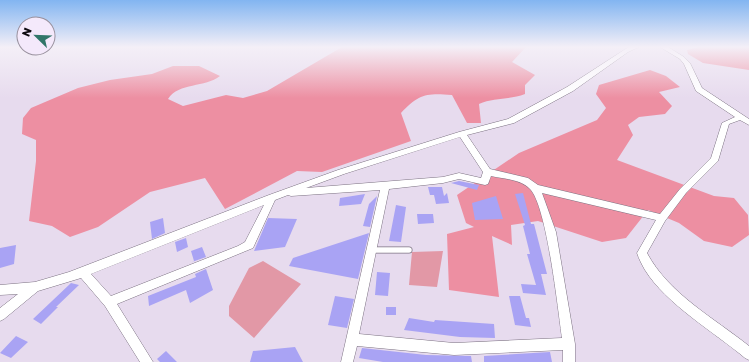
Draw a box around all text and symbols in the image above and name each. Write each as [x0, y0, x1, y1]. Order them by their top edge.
north arrow [16, 16, 56, 56]
text: N [19, 26, 34, 38]

